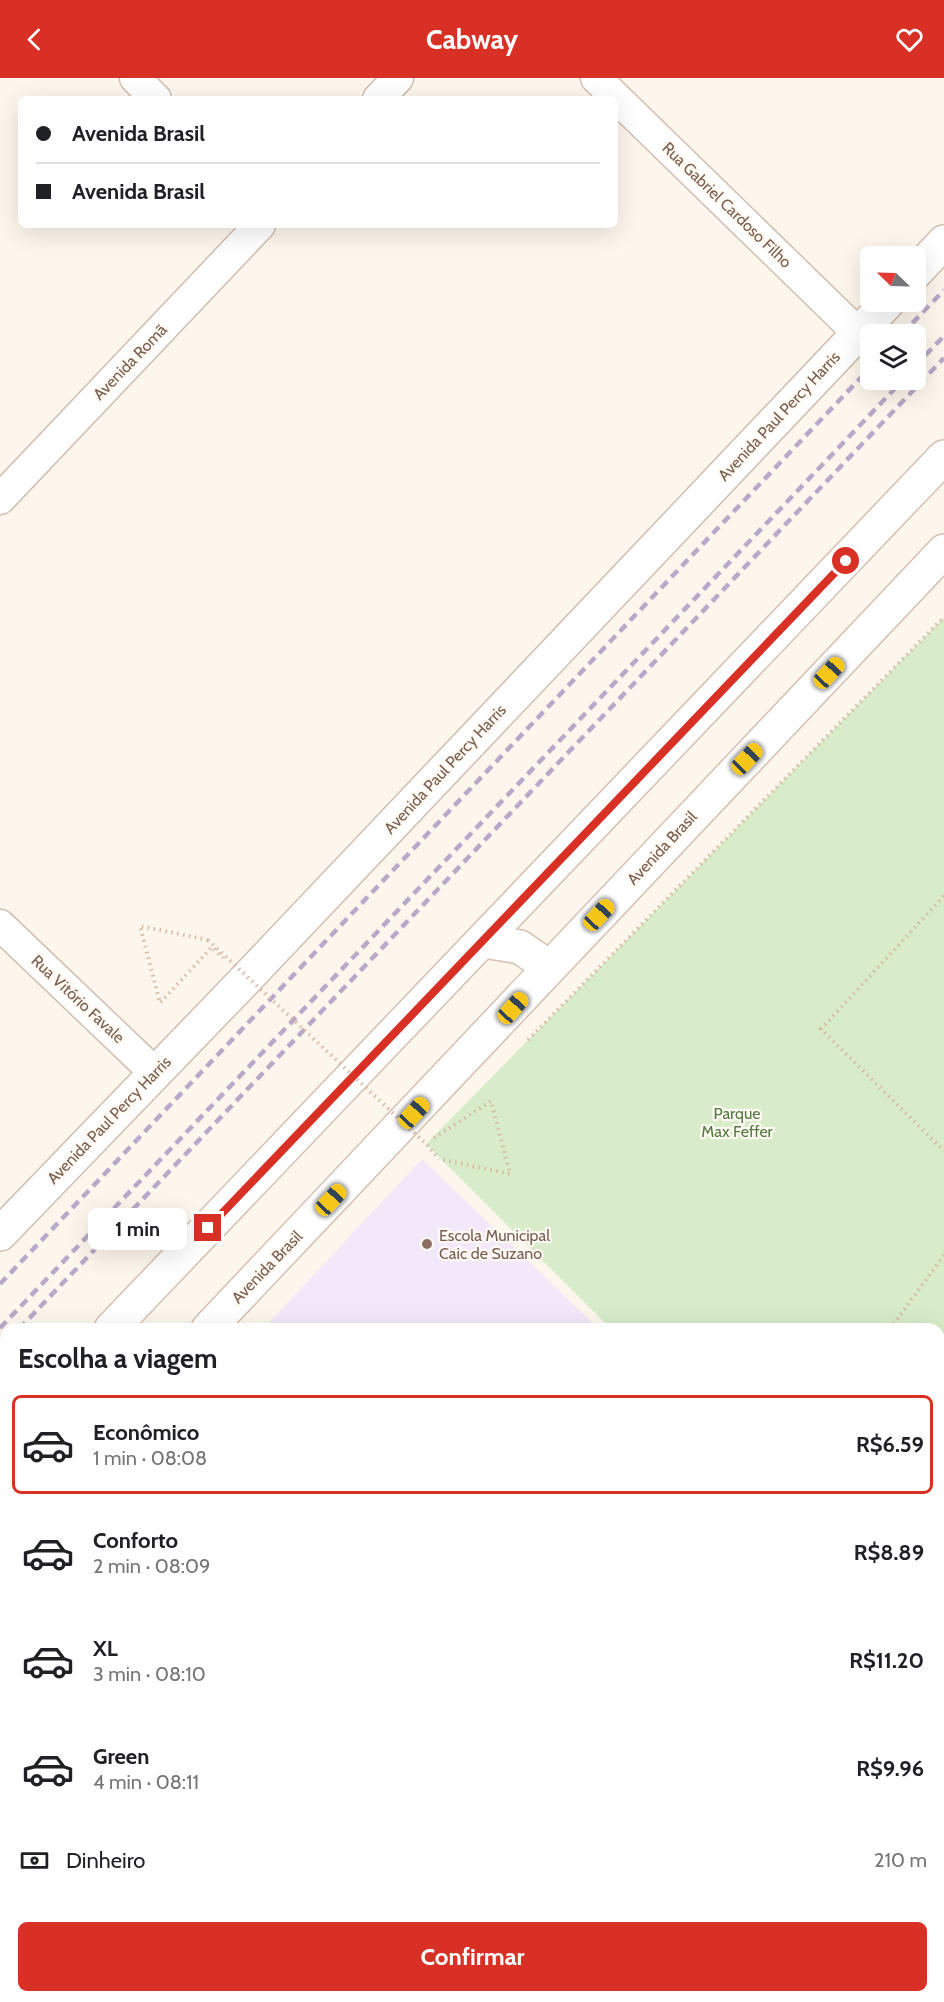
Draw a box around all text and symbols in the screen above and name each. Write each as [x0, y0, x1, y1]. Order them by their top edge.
icon: back [18, 23, 51, 56]
text: Cabway [426, 23, 518, 56]
icon: heart [893, 23, 926, 56]
text: Avenida Brasil [72, 120, 205, 147]
street label: Rua Gabriel Cardoso Filho [658, 138, 796, 272]
text: Avenida Brasil [72, 178, 205, 205]
north arrow [860, 246, 926, 312]
map controls [860, 246, 926, 390]
street label: Avenida Romã [89, 320, 171, 404]
button: layers [860, 324, 926, 390]
street label: Avenida Paul Percy Harris [714, 347, 844, 485]
route start [832, 547, 859, 574]
car [810, 654, 848, 692]
street label: Avenida Paul Percy Harris [380, 700, 510, 838]
car [728, 740, 766, 778]
street label: Avenida Brasil [623, 807, 701, 889]
car [580, 896, 618, 934]
street label: Rua Vitório Favale [28, 951, 128, 1047]
car [494, 989, 532, 1027]
street label: Avenida Paul Percy Harris [43, 1052, 175, 1188]
car [395, 1094, 433, 1132]
park label: Parque Max Feffer [701, 1104, 774, 1141]
car [312, 1181, 350, 1219]
callout: 1 min [88, 1207, 187, 1249]
route end [194, 1214, 221, 1241]
text: 1 min [115, 1217, 160, 1241]
place label: Escola Municipal Caic de Suzano [439, 1226, 550, 1263]
street label: Avenida Brasil [228, 1227, 306, 1307]
marker: Escola Municipal Caic de Suzano [420, 1237, 434, 1251]
text: Escolha a viagem [18, 1342, 217, 1375]
icon: car [21, 1418, 75, 1472]
text: Econômico [93, 1419, 199, 1446]
text: R$6.59 [856, 1431, 924, 1458]
text: 1 min · 08:08 [93, 1446, 207, 1470]
icon: car [21, 1526, 75, 1580]
text: Conforto [93, 1527, 178, 1554]
text: R$8.89 [854, 1539, 924, 1566]
text: 2 min · 08:09 [93, 1554, 210, 1578]
icon: car [21, 1634, 75, 1688]
text: XL [93, 1635, 118, 1662]
text: R$11.20 [849, 1647, 924, 1674]
text: 3 min · 08:10 [93, 1662, 206, 1686]
icon: car [21, 1742, 75, 1796]
text: Green [93, 1743, 149, 1770]
text: R$9.96 [856, 1755, 924, 1782]
text: 4 min · 08:11 [93, 1770, 199, 1794]
icon: cash [18, 1844, 51, 1877]
text: Dinheiro [66, 1847, 145, 1874]
text: 210 m [874, 1848, 927, 1872]
button: Confirmar [18, 1922, 927, 1991]

